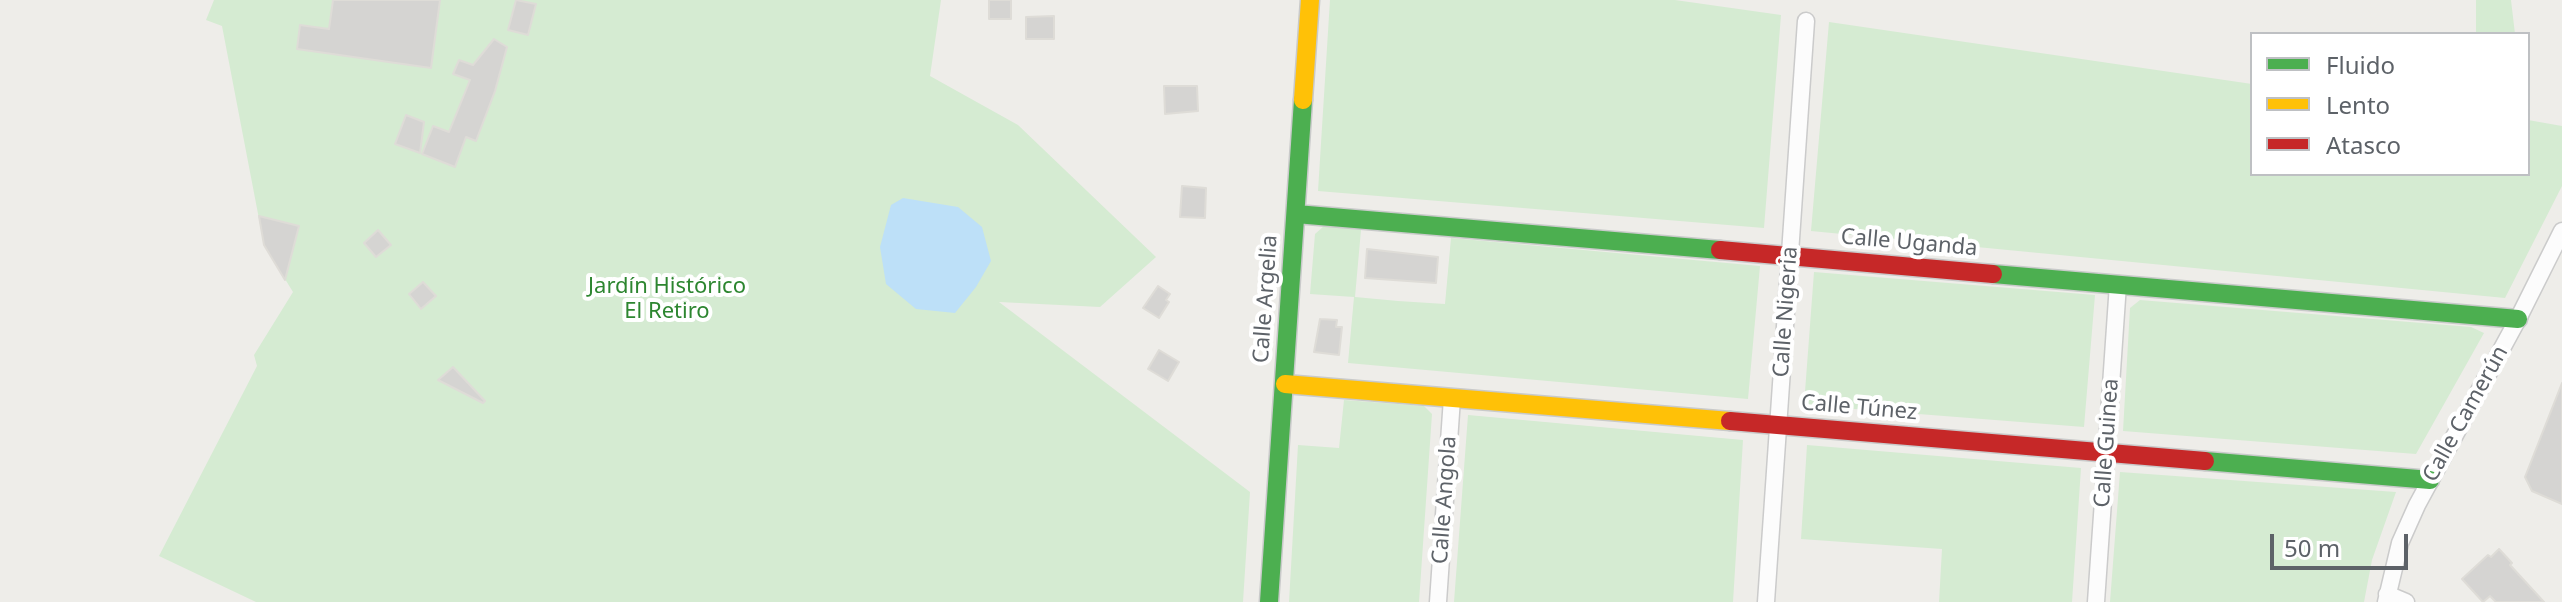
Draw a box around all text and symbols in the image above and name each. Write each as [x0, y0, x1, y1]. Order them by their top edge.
legend [2250, 32, 2530, 176]
text: Fluido [2326, 48, 2395, 81]
text: Lento [2326, 88, 2390, 121]
text: Atasco [2326, 128, 2401, 161]
street label: Calle Uganda [1840, 224, 1978, 262]
street label: Calle Argelia [1248, 234, 1284, 364]
street label: Calle Nigeria [1768, 246, 1804, 378]
park label: Jardín Histórico El Retiro [588, 274, 746, 326]
street label: Calle Camerún [2418, 341, 2514, 487]
street label: Calle Guinea [2089, 378, 2125, 508]
street label: Calle Túnez [1800, 390, 1918, 426]
street label: Calle Angola [1427, 435, 1463, 565]
scale bar [2274, 518, 2412, 568]
text: 50 m [2284, 531, 2340, 564]

